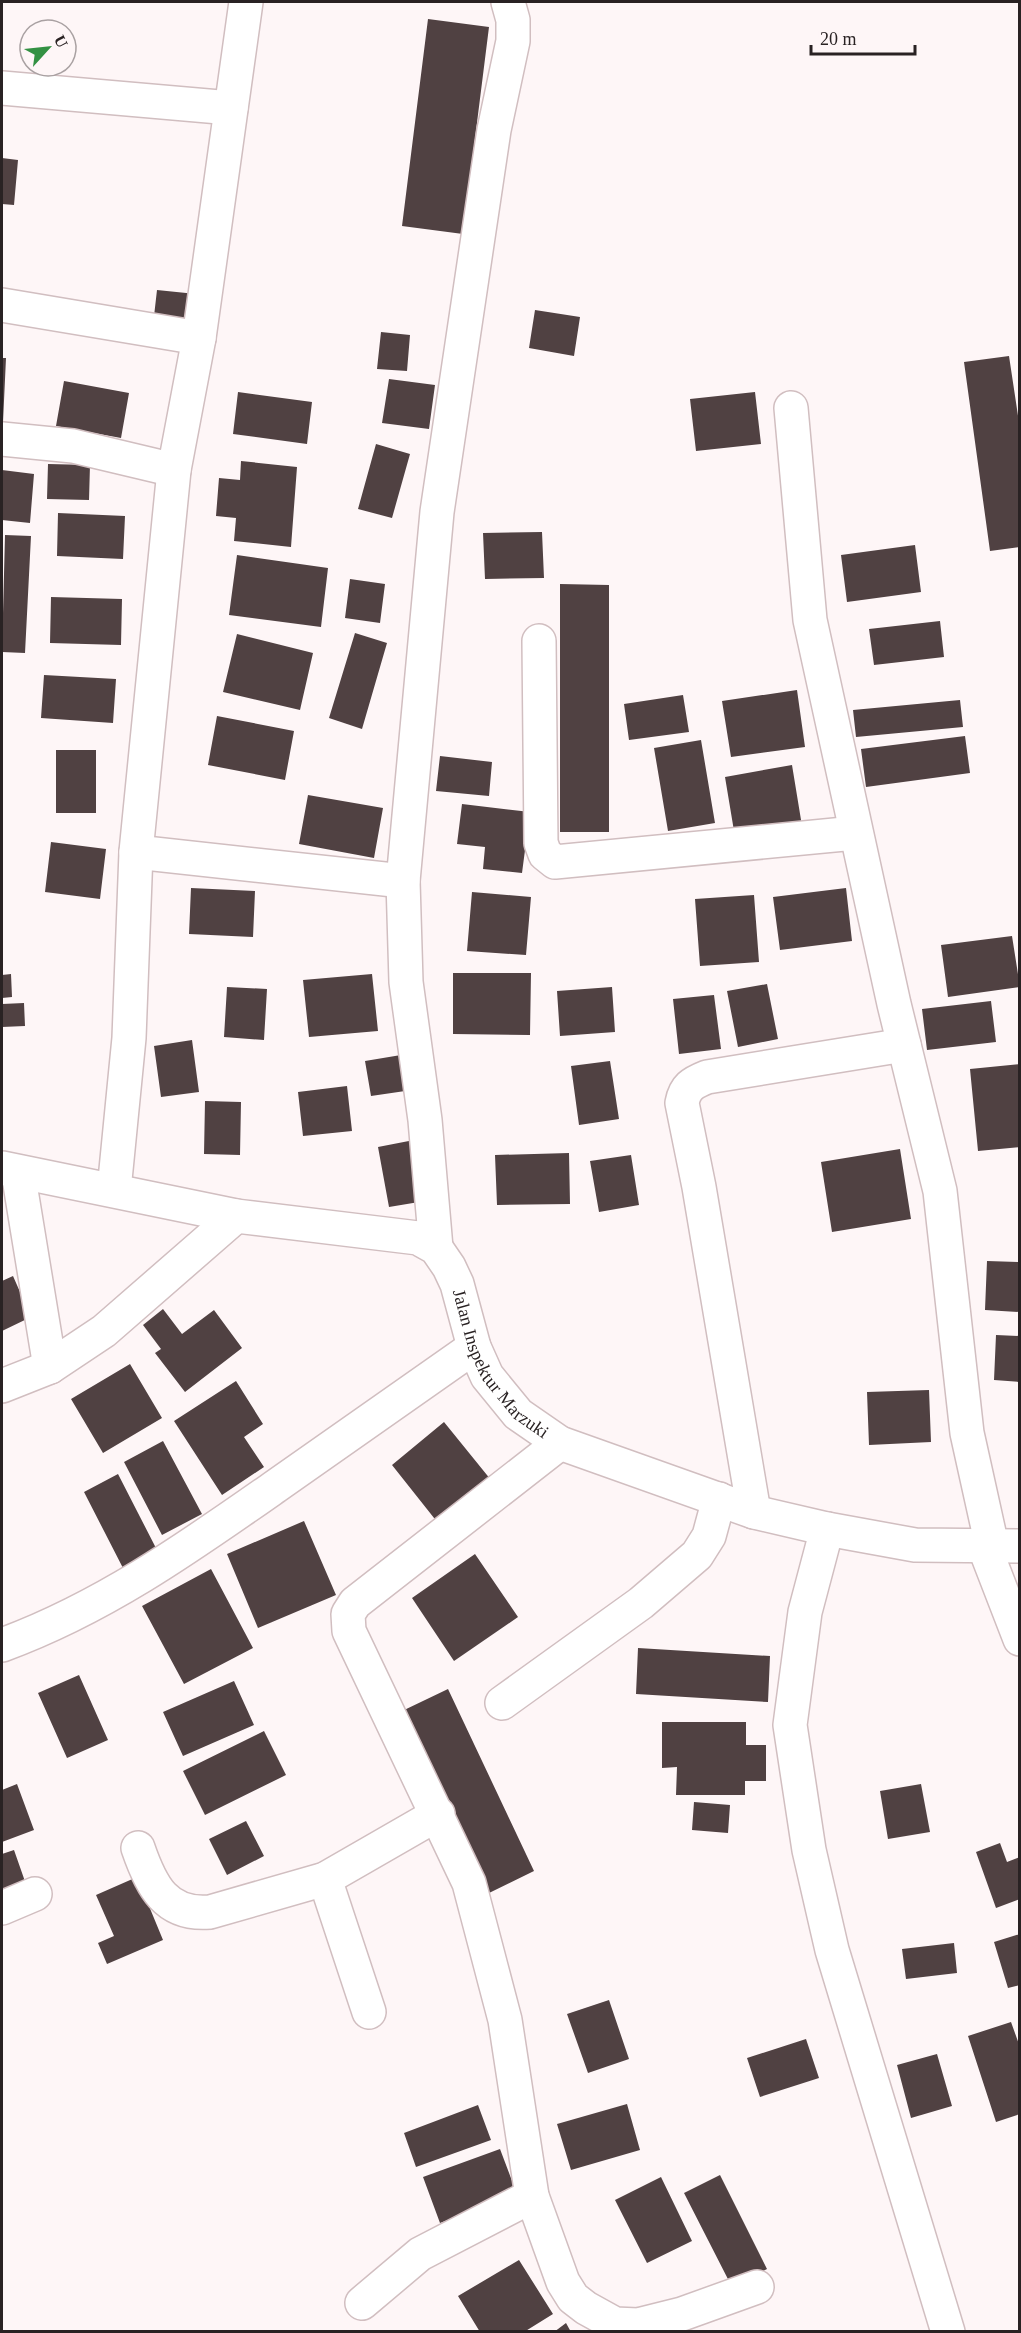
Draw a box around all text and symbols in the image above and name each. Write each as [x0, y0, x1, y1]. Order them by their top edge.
north arrow [18, 18, 78, 78]
scale bar [811, 18, 914, 56]
text: 20 m [820, 29, 857, 49]
text: U [51, 32, 71, 51]
street label: Jalan Inspektur Marzuki [449, 1287, 552, 1442]

